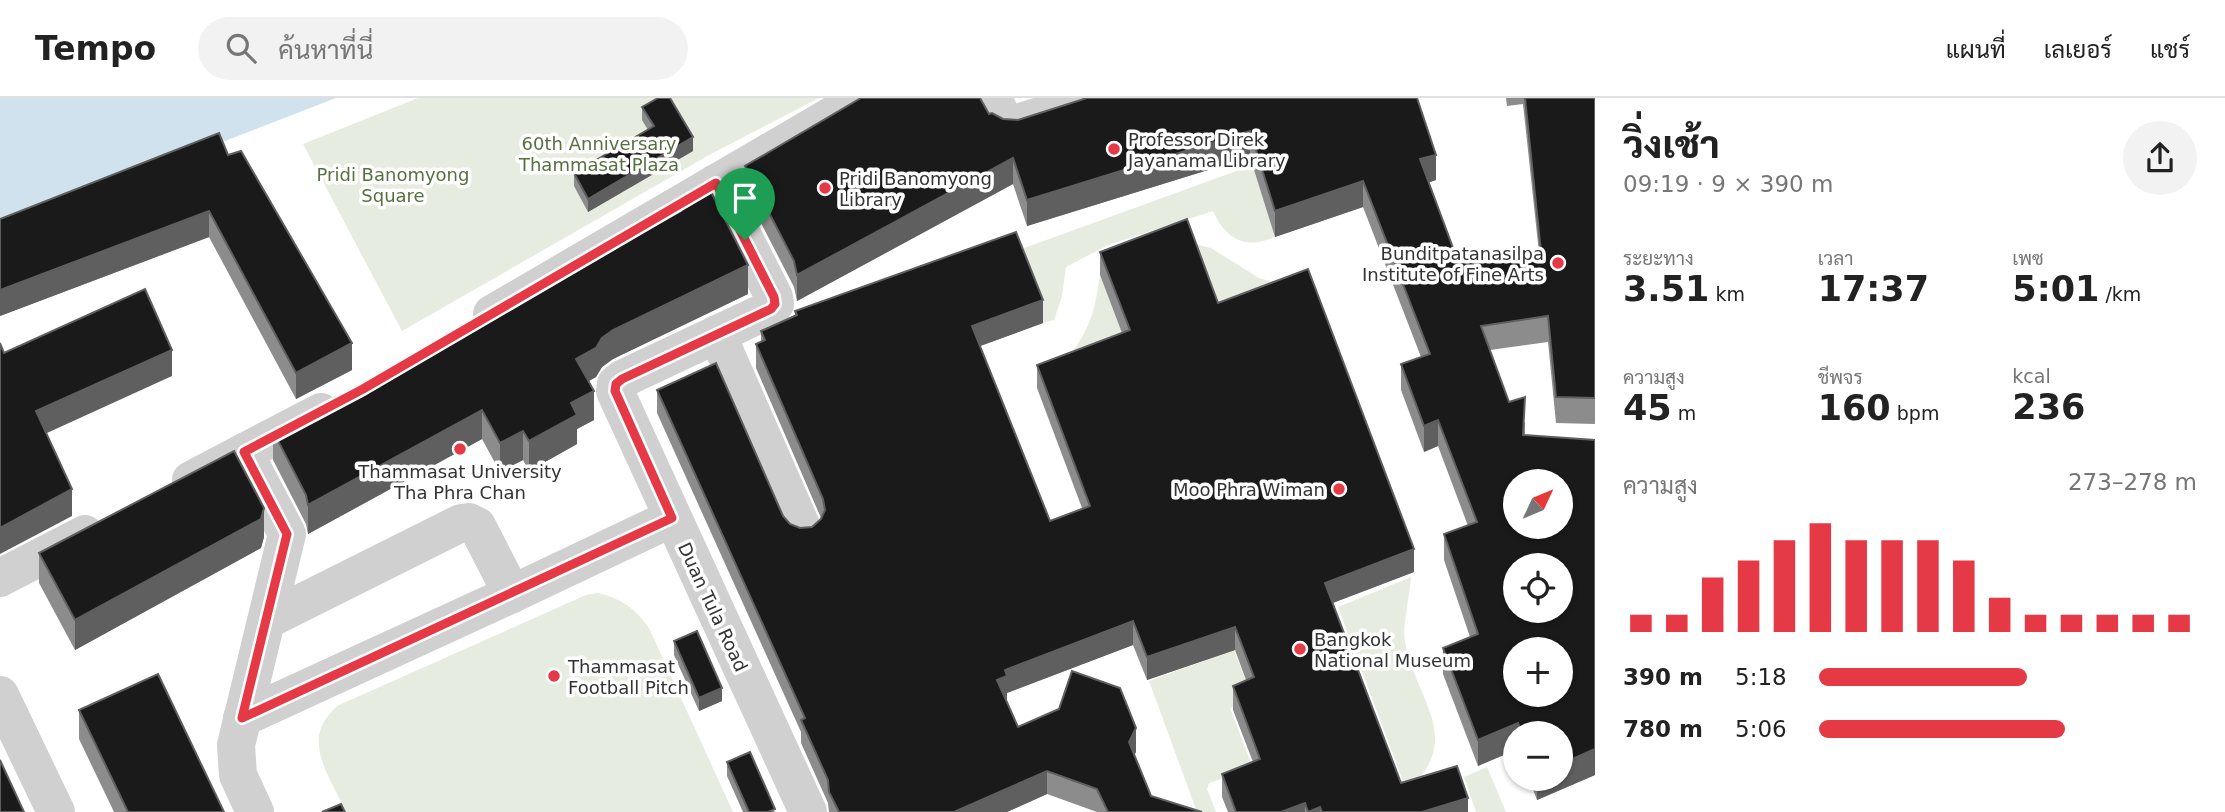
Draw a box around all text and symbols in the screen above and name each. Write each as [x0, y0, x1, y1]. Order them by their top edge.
search box [198, 17, 688, 80]
text: Tempo [35, 29, 156, 68]
icon: search [222, 29, 260, 67]
text: ค้นหาที่นี่ [278, 35, 373, 65]
text: แผนที่ [1946, 36, 2006, 64]
text: เลเยอร์ [2044, 36, 2112, 64]
text: แชร์ [2150, 36, 2190, 64]
button: share [2123, 121, 2197, 195]
text: วิ่งเช้า [1623, 123, 1720, 167]
place label: Professor Direk Jayanama Library [1127, 129, 1286, 171]
park label: 60th Anniversary Thammasat Plaza [518, 133, 679, 175]
marker: Professor Direk Jayanama Library [1106, 141, 1122, 157]
park label: Pridi Banomyong Square [317, 164, 469, 206]
pin [715, 168, 775, 240]
place label: Pridi Banomyong Library [839, 168, 992, 210]
text: 09:19 · 9 × 390 m [1623, 171, 1833, 197]
icon: arrive [726, 179, 764, 217]
marker: Pridi Banomyong Library [817, 180, 833, 196]
place label: Bunditpatanasilpa Institute of Fine Arts [1362, 243, 1544, 285]
text: ระยะทาง [1623, 247, 1694, 269]
text: เวลา [1818, 247, 1854, 269]
text: เพซ [2012, 247, 2044, 269]
marker: Bunditpatanasilpa Institute of Fine Arts [1550, 255, 1566, 271]
text: 3.51 [1623, 269, 1709, 309]
text: 17:37 [1818, 269, 1929, 309]
text: 5:01 [2012, 269, 2099, 309]
text: km [1709, 283, 1745, 305]
text: /km [2099, 283, 2141, 305]
text: kcal [2012, 365, 2051, 387]
text: ความสูง [1623, 366, 1685, 388]
text: ชีพจร [1818, 366, 1863, 388]
text: 236 [2012, 387, 2085, 427]
text: 45 [1623, 388, 1672, 428]
text: 160 [1818, 388, 1891, 428]
text: m [1672, 402, 1696, 424]
text: bpm [1891, 402, 1939, 424]
marker: Thammasat University Tha Phra Chan [452, 441, 468, 457]
place label: Thammasat University Tha Phra Chan [357, 461, 562, 503]
north arrow [1503, 469, 1573, 539]
map controls [1503, 469, 1573, 791]
text: 273–278 m [2068, 469, 2197, 495]
text: ความสูง [1623, 473, 1698, 499]
place label: Moo Phra Wiman [1173, 479, 1325, 500]
marker: Moo Phra Wiman [1331, 481, 1347, 497]
street label: Duan Tula Road [674, 539, 752, 675]
button: locate [1503, 553, 1573, 623]
place label: Bangkok National Museum [1314, 629, 1471, 671]
button: + [1503, 637, 1573, 707]
marker: Bangkok National Museum [1292, 641, 1308, 657]
place label: Thammasat Football Pitch [567, 656, 689, 698]
text: 390 m [1623, 664, 1703, 690]
text: 5:18 [1735, 664, 1787, 690]
marker: Thammasat Football Pitch [546, 668, 562, 684]
text: 780 m [1623, 716, 1703, 742]
text: 5:06 [1735, 716, 1787, 742]
button: − [1503, 721, 1573, 791]

